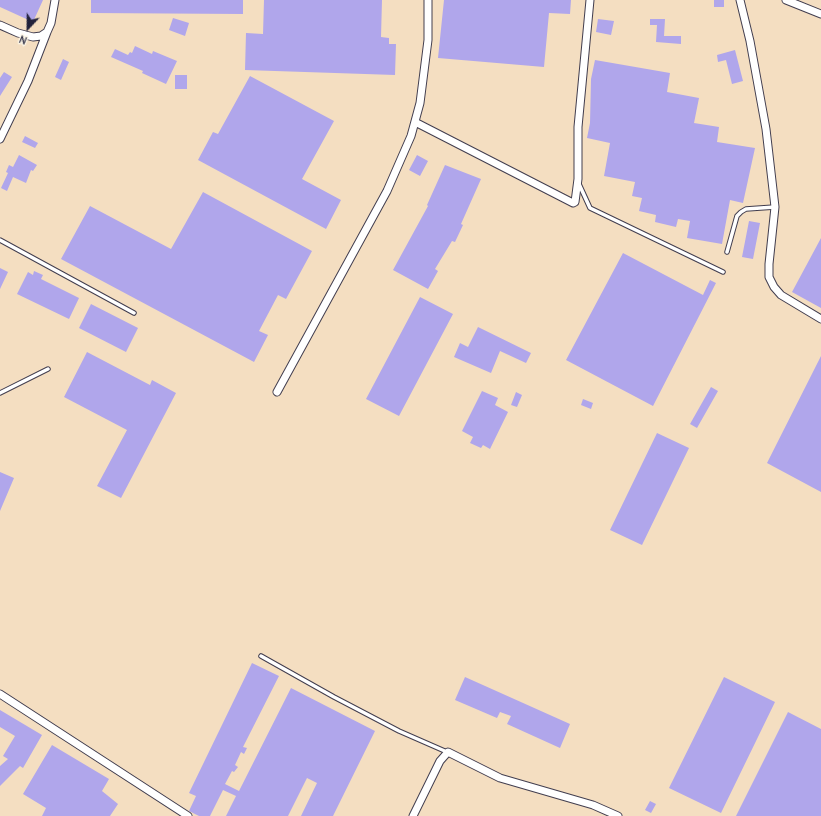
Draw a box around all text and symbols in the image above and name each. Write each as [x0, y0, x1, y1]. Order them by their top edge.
north arrow [8, 8, 48, 48]
text: N [18, 32, 29, 47]

